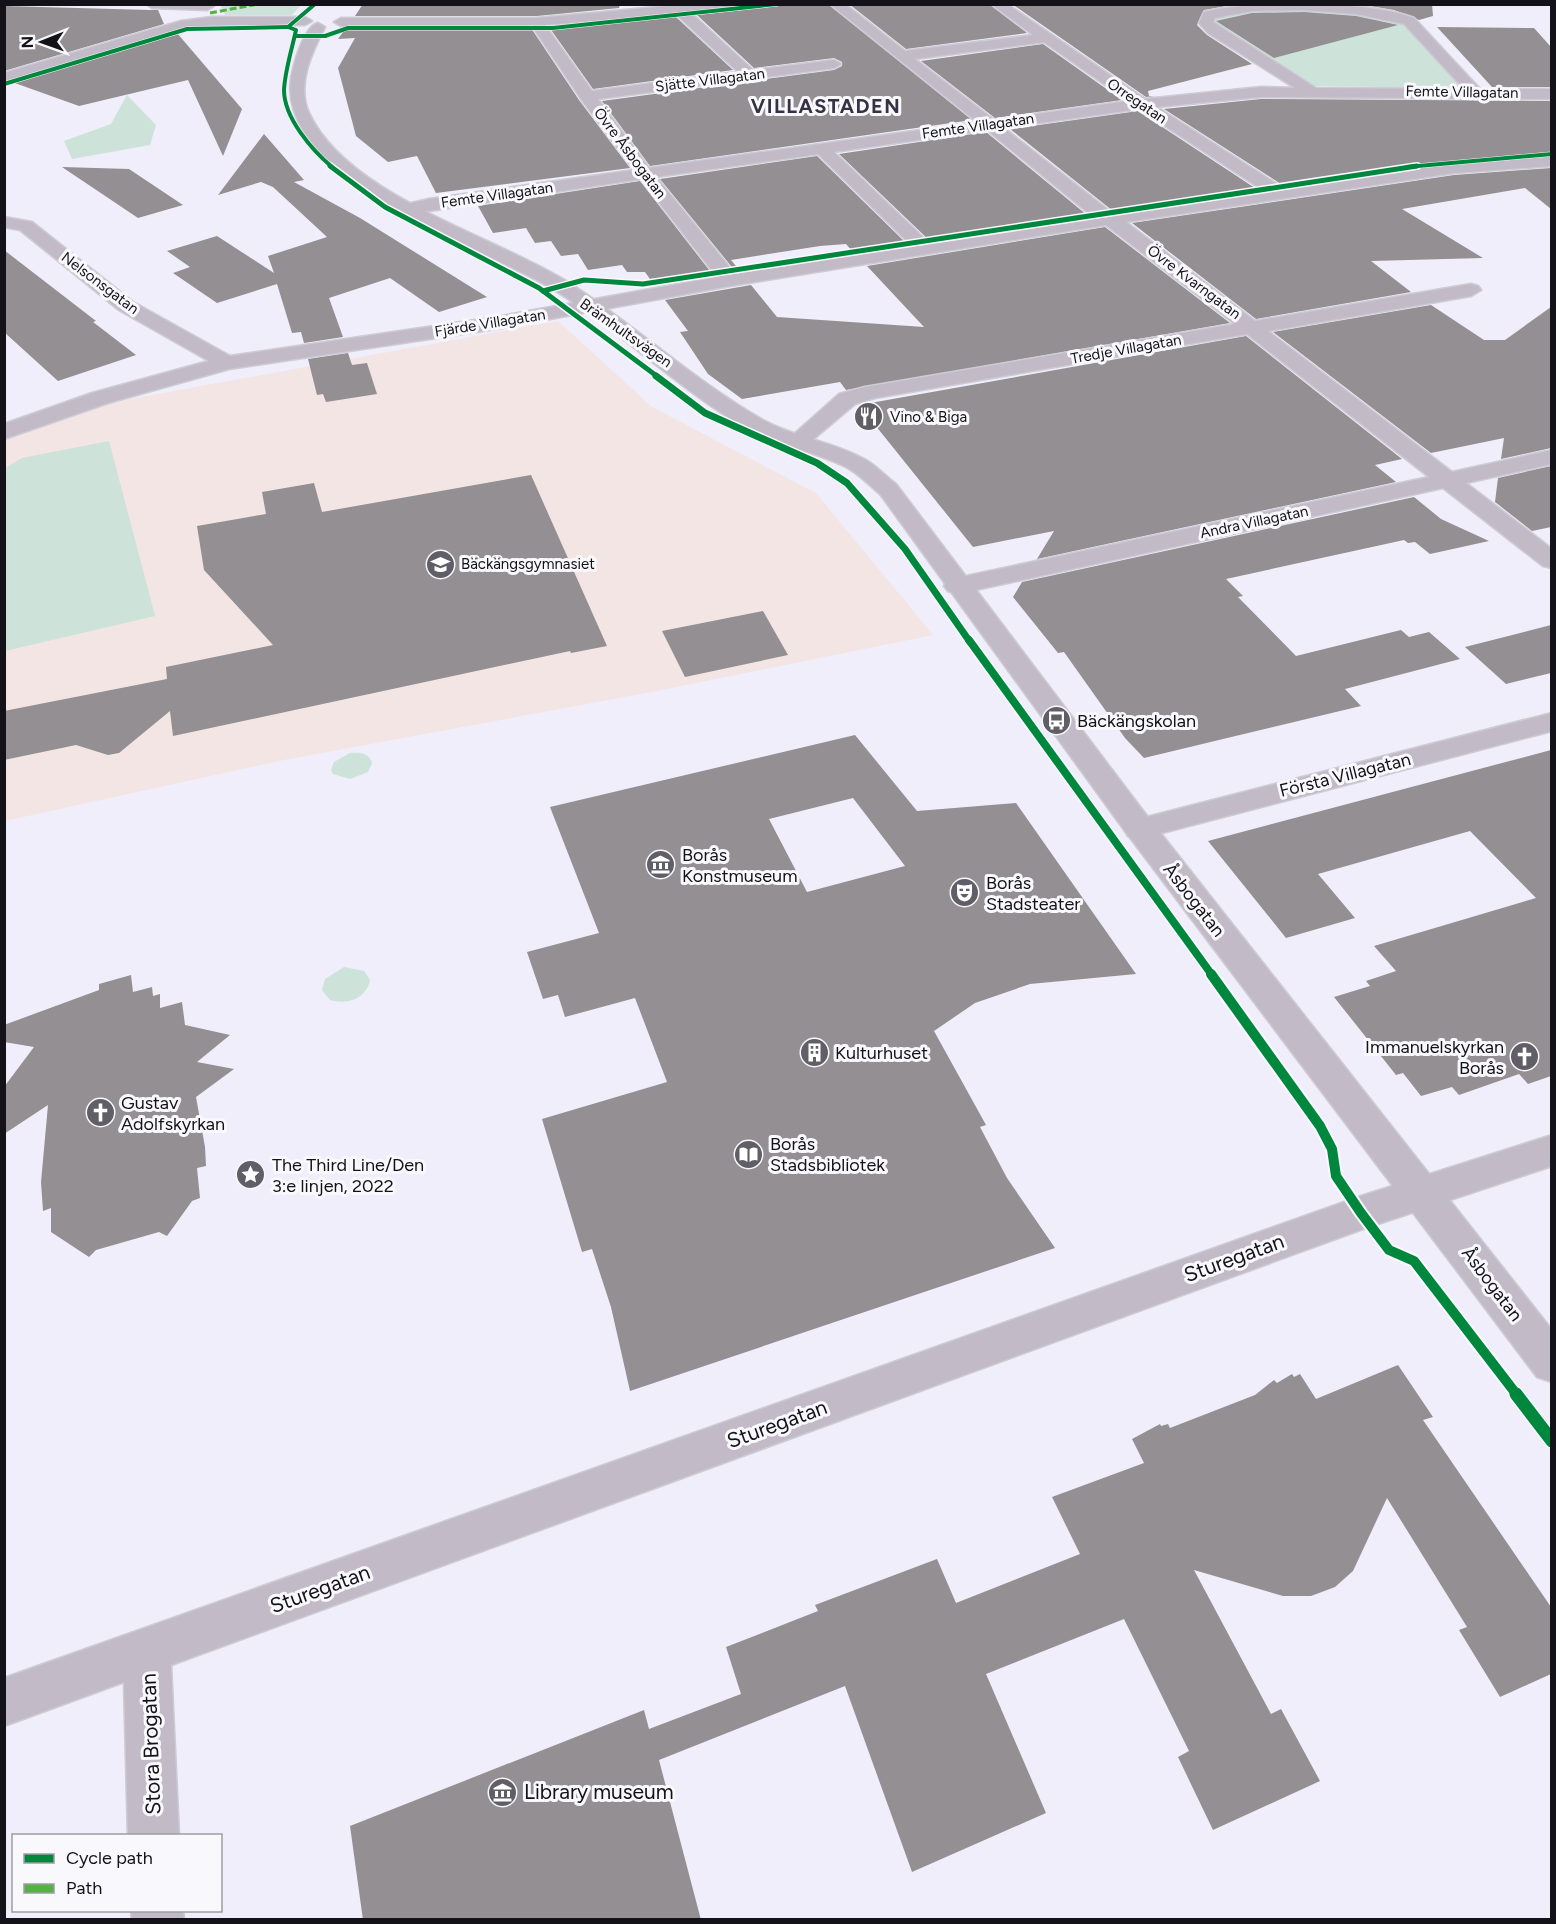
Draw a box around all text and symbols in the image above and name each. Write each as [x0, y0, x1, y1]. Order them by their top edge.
north arrow [12, 12, 72, 72]
text: N [18, 36, 37, 49]
street label: Sjätte Villagatan [654, 64, 766, 96]
street label: Orregatan [1104, 75, 1170, 127]
street label: Femte Villagatan [1405, 82, 1519, 102]
district label: VILLASTADEN [751, 94, 901, 118]
street label: Övre Åsbogatan [590, 104, 670, 202]
street label: Femte Villagatan [921, 109, 1035, 143]
street label: Femte Villagatan [440, 178, 554, 212]
street label: Övre Kvarngatan [1144, 241, 1244, 323]
street label: Nelsonsgatan [58, 248, 142, 318]
street label: Brämhultsvägen [577, 295, 675, 371]
street label: Fjärde Villagatan [433, 305, 547, 341]
street label: Tredje Villagatan [1069, 330, 1183, 368]
restaurant icon: Vino & Biga [853, 401, 885, 433]
place label: Vino & Biga [890, 408, 967, 426]
street label: Andra Villagatan [1198, 502, 1310, 542]
school or university icon: Bäckängsgymnasiet [424, 548, 456, 580]
place label: Bäckängsgymnasiet [461, 555, 595, 573]
bus stop icon: Bäckängskolan [1040, 705, 1072, 737]
place label: Bäckängskolan [1077, 710, 1196, 732]
street label: Första Villagatan [1277, 748, 1413, 802]
place label: Borås Konstmuseum [682, 844, 797, 887]
museum icon: Borås Konstmuseum [645, 849, 677, 881]
street label: Åsbogatan [1158, 859, 1230, 941]
place label: Borås Stadsteater [986, 872, 1080, 915]
theatre icon: Borås Stadsteater [949, 877, 981, 909]
place label: Immanuelskyrkan Borås [1365, 1036, 1504, 1079]
building icon: Kulturhuset [798, 1037, 830, 1069]
church icon: Immanuelskyrkan Borås [1509, 1041, 1541, 1073]
place label: Kulturhuset [835, 1042, 928, 1064]
place label: Gustav Adolfskyrkan [121, 1092, 225, 1135]
church icon: Gustav Adolfskyrkan [84, 1097, 116, 1129]
place label: Borås Stadsbibliotek [770, 1133, 885, 1176]
library icon: Borås Stadsbibliotek [733, 1138, 765, 1170]
place label: The Third Line/Den 3:e linjen, 2022 [272, 1154, 424, 1197]
place icon: The Third Line/Den 3:e linjen, 2022 [235, 1159, 267, 1191]
street label: Sturegatan [1180, 1228, 1287, 1287]
street label: Åsbogatan [1457, 1243, 1527, 1325]
street label: Sturegatan [723, 1394, 830, 1453]
street label: Sturegatan [266, 1559, 373, 1618]
street label: Stora Brogatan [136, 1673, 165, 1815]
museum icon: Library museum [487, 1776, 519, 1808]
place label: Library museum [524, 1779, 674, 1804]
legend [12, 1834, 222, 1912]
text: Cycle path [66, 1847, 153, 1869]
text: Path [66, 1877, 102, 1899]

